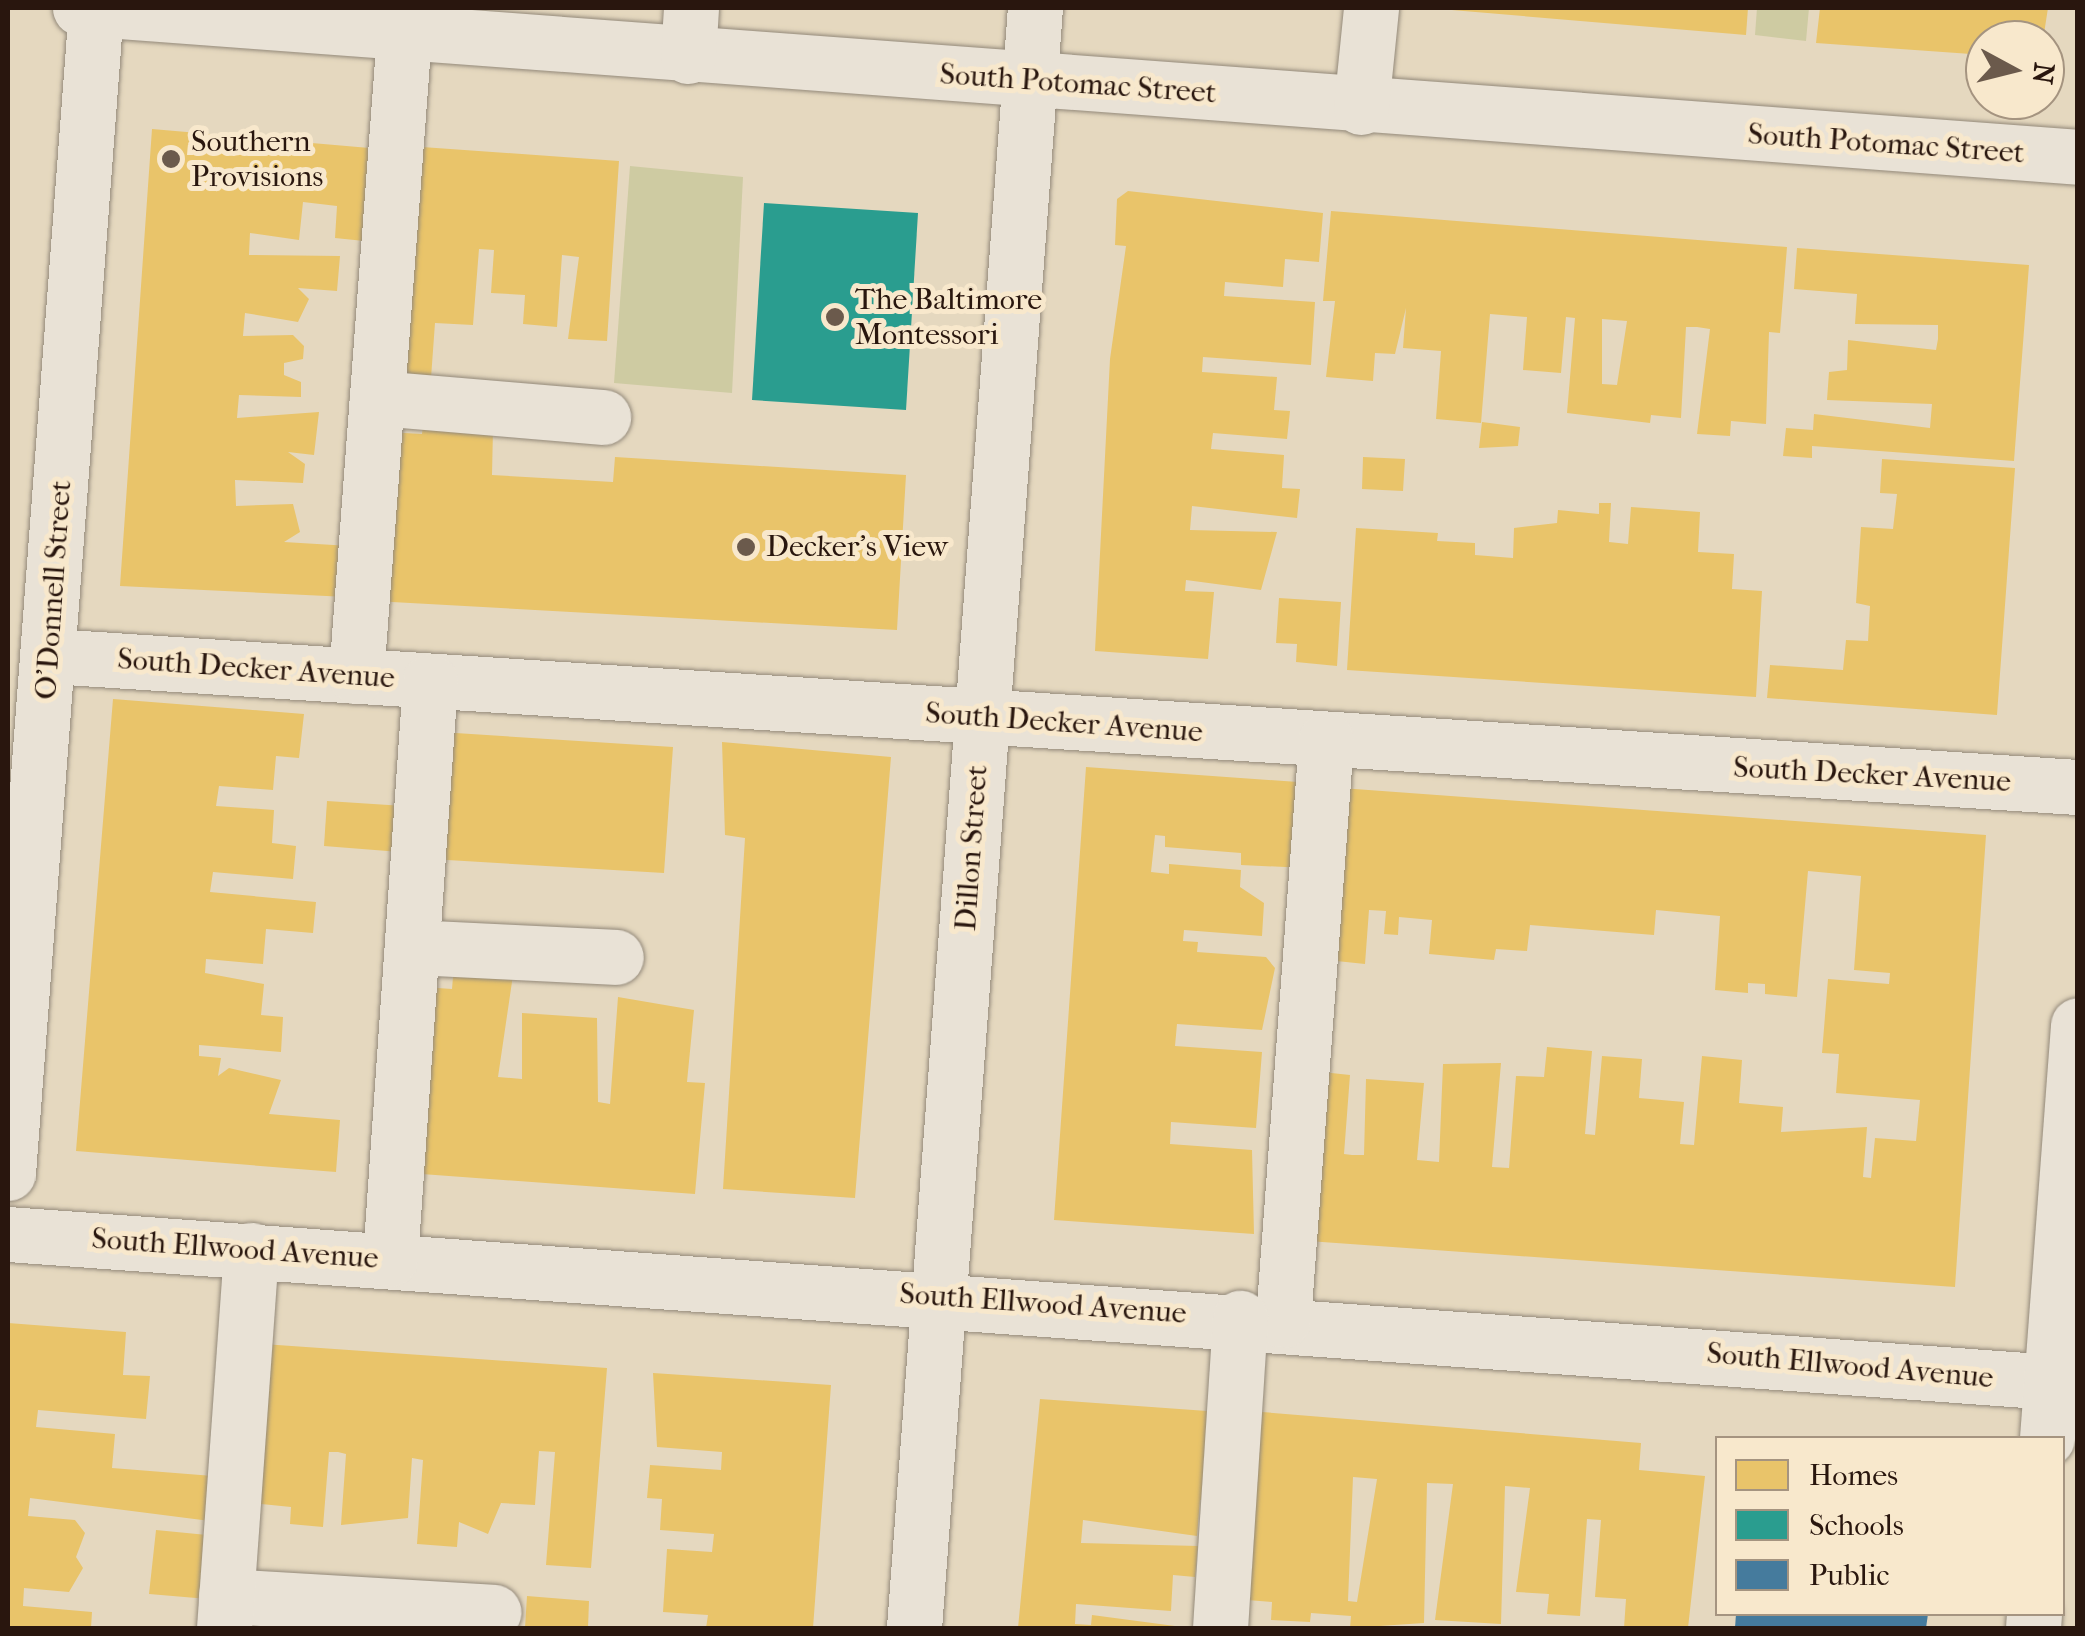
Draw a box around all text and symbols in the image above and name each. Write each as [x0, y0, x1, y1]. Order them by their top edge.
north arrow [1965, 20, 2065, 120]
street label: South Potomac Street [938, 56, 1218, 112]
text: N [2026, 61, 2061, 86]
street label: South Potomac Street [1746, 116, 2026, 172]
place label: Southern Provisions [191, 124, 323, 194]
marker: Southern Provisions [160, 148, 182, 170]
place label: The Baltimore Montessori [855, 282, 1042, 352]
marker: The Baltimore Montessori [824, 306, 846, 328]
street label: O'Donnell Street [28, 479, 80, 701]
place label: Decker's View [766, 529, 948, 565]
marker: Decker's View [735, 536, 757, 558]
street label: South Decker Avenue [116, 641, 396, 697]
street label: South Decker Avenue [924, 695, 1204, 751]
street label: South Decker Avenue [1732, 750, 2012, 800]
street label: Dillon Street [948, 764, 996, 932]
street label: South Ellwood Avenue [90, 1221, 380, 1277]
street label: South Ellwood Avenue [898, 1276, 1188, 1332]
street label: South Ellwood Avenue [1705, 1336, 1995, 1396]
legend [1715, 1436, 2065, 1616]
text: Homes [1809, 1458, 1898, 1493]
text: Schools [1809, 1508, 1904, 1543]
text: Public [1809, 1558, 1890, 1593]

